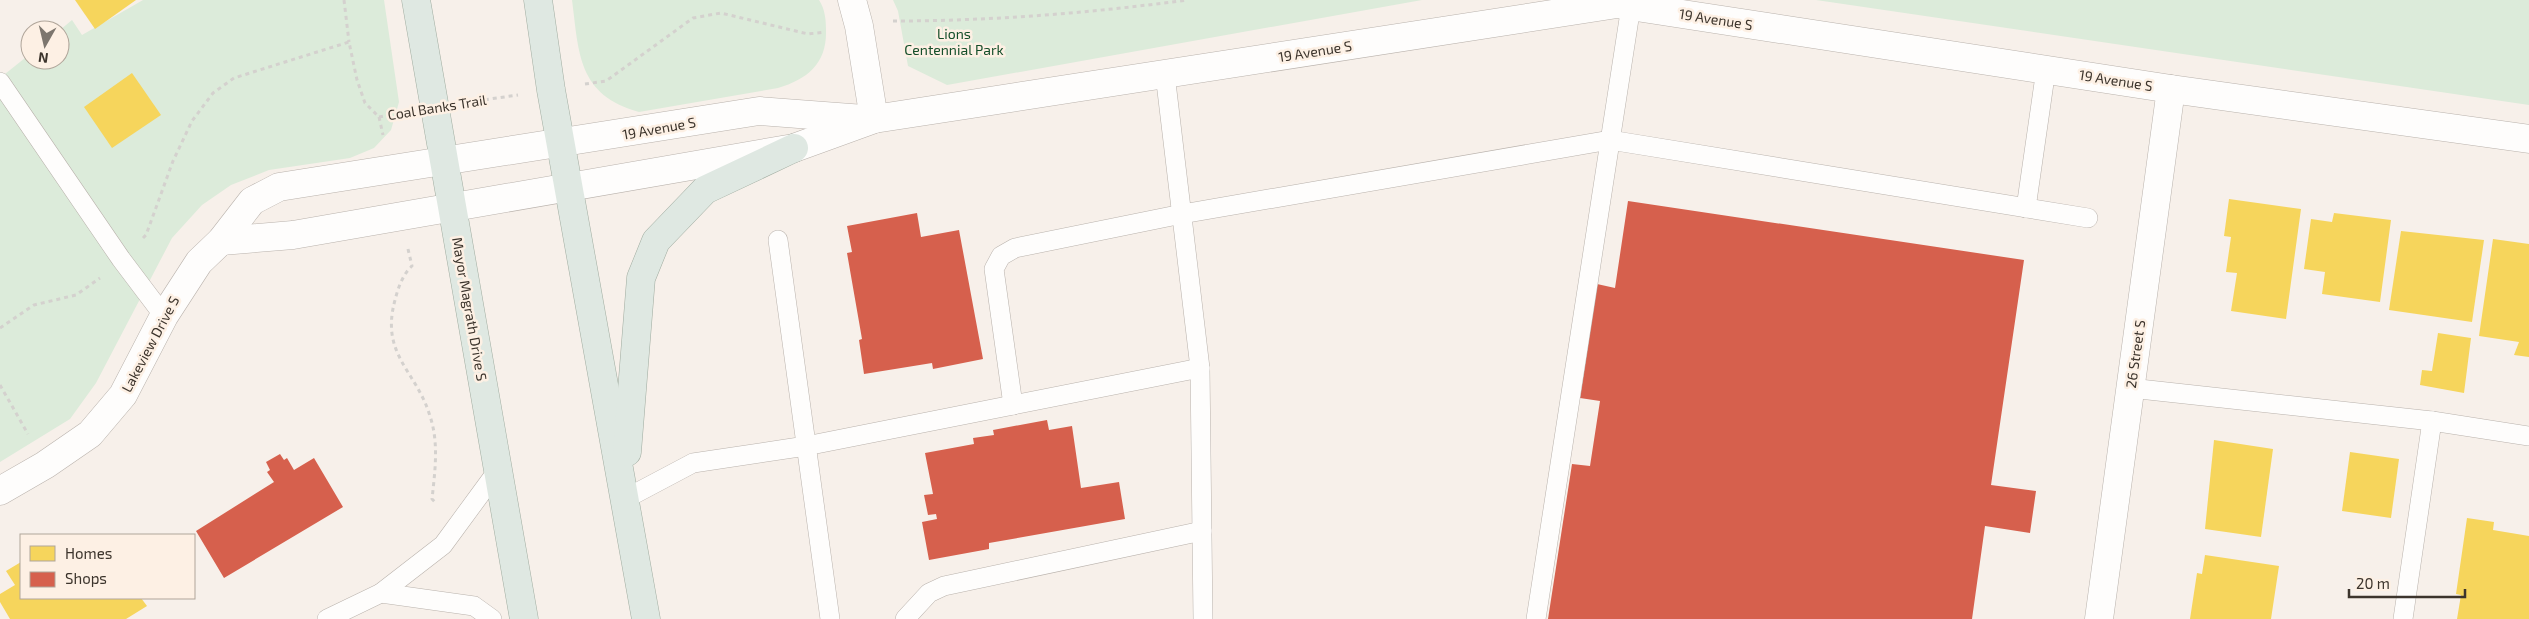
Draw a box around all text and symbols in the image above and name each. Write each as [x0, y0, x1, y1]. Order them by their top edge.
street label: 19 Avenue S [1678, 5, 1754, 33]
north arrow [20, 20, 70, 70]
park label: Lions Centennial Park [904, 25, 1004, 58]
street label: 19 Avenue S [1277, 37, 1353, 65]
text: N [37, 49, 49, 67]
street label: 19 Avenue S [2078, 66, 2154, 94]
street label: Coal Banks Trail [386, 91, 488, 123]
street label: 19 Avenue S [621, 113, 697, 143]
street label: Mayor Magrath Drive S [449, 236, 491, 382]
street label: Lakeview Drive S [118, 293, 183, 395]
street label: 26 Street S [2122, 319, 2148, 389]
legend [20, 534, 195, 599]
text: Homes [65, 544, 112, 562]
scale bar [2349, 566, 2465, 598]
text: Shops [65, 569, 107, 587]
text: 20 m [2356, 574, 2390, 592]

